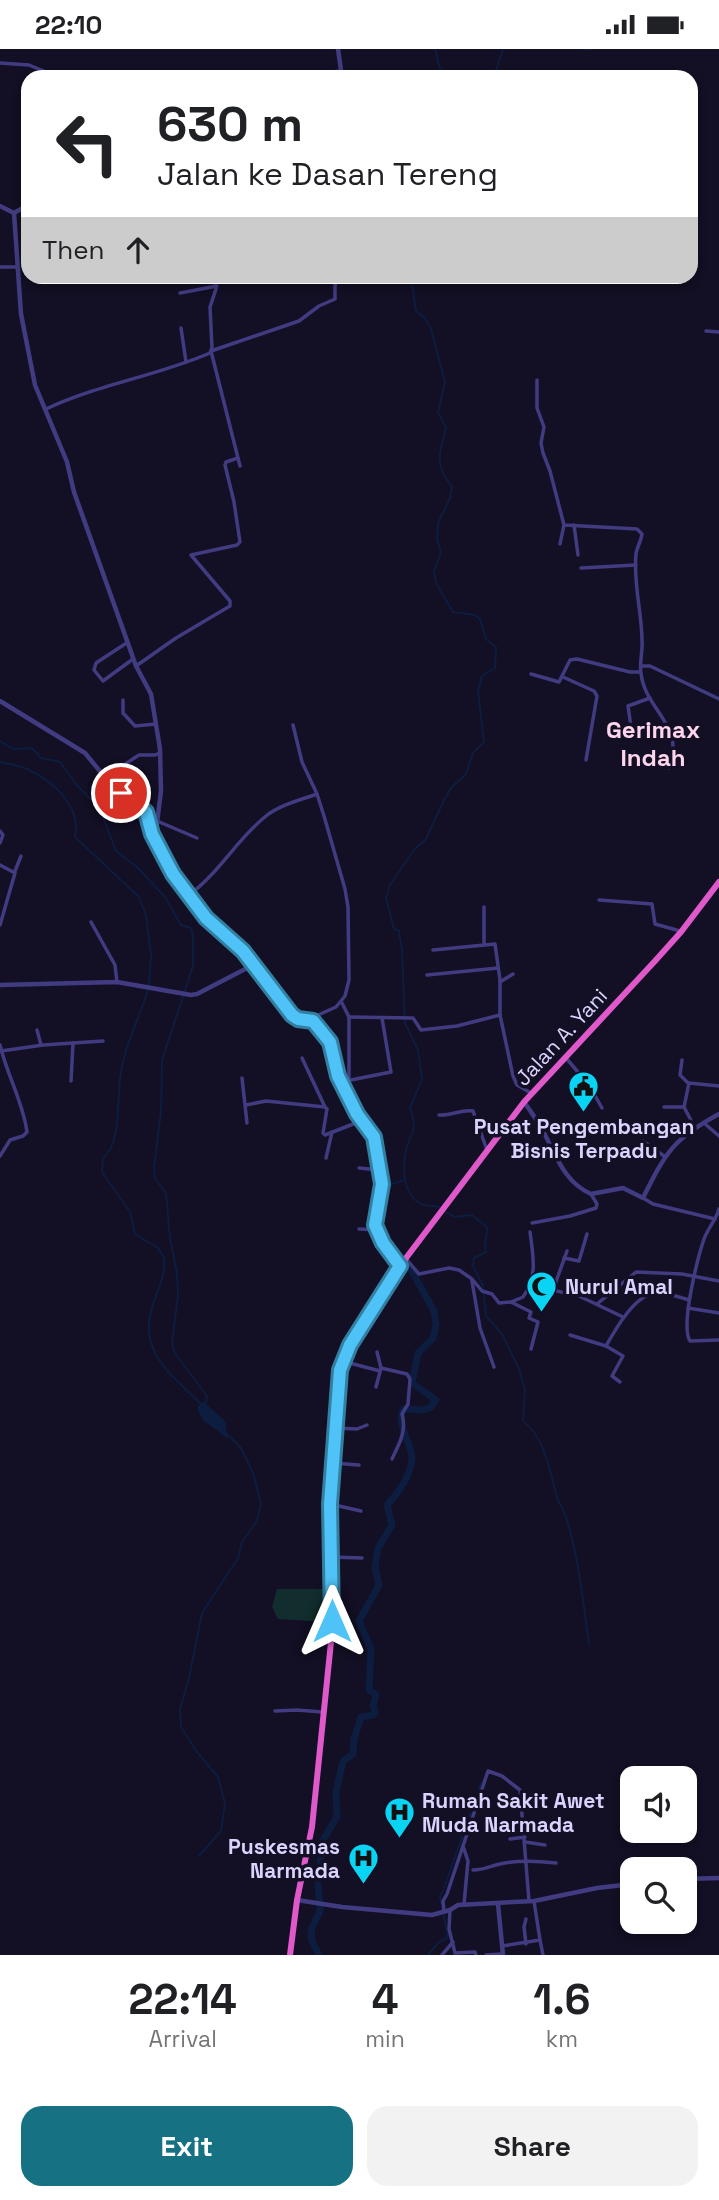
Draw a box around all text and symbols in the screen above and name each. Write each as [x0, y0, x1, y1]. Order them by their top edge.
text: 22:10 [35, 8, 102, 42]
text: 630 m [157, 93, 303, 155]
icon: left [42, 98, 133, 189]
text: Jalan ke Dasan Tereng [157, 154, 498, 194]
icon: ahead [119, 231, 157, 269]
text: Then [42, 233, 105, 267]
district label: Gerimax Indah [606, 714, 700, 773]
pin [91, 763, 151, 823]
icon: arrive [102, 774, 140, 812]
street label: Jalan A. Yani [509, 983, 613, 1091]
public building icon: Pusat Pengembangan Bisnis Terpadu [567, 1069, 601, 1113]
place label: Pusat Pengembangan Bisnis Terpadu [474, 1113, 694, 1164]
mosque icon: Nurul Amal [525, 1269, 559, 1313]
place label: Nurul Amal [565, 1273, 673, 1300]
position arrow [295, 1584, 369, 1658]
map controls [620, 1766, 697, 1934]
button: sound [620, 1766, 697, 1843]
place label: Rumah Sakit Awet Muda Narmada [422, 1787, 605, 1838]
hospital icon: Rumah Sakit Awet Muda Narmada [382, 1795, 416, 1839]
place label: Puskesmas Narmada [228, 1833, 340, 1884]
hospital icon: Puskesmas Narmada [346, 1841, 380, 1885]
button: search [620, 1857, 697, 1934]
text: 22:14 [129, 1973, 237, 2026]
text: 4 [372, 1973, 398, 2026]
text: 1.6 [533, 1973, 590, 2026]
text: Arrival [148, 2024, 217, 2054]
text: min [365, 2024, 405, 2054]
text: km [546, 2024, 578, 2054]
button: Exit [21, 2106, 353, 2186]
button: Share [367, 2106, 698, 2186]

